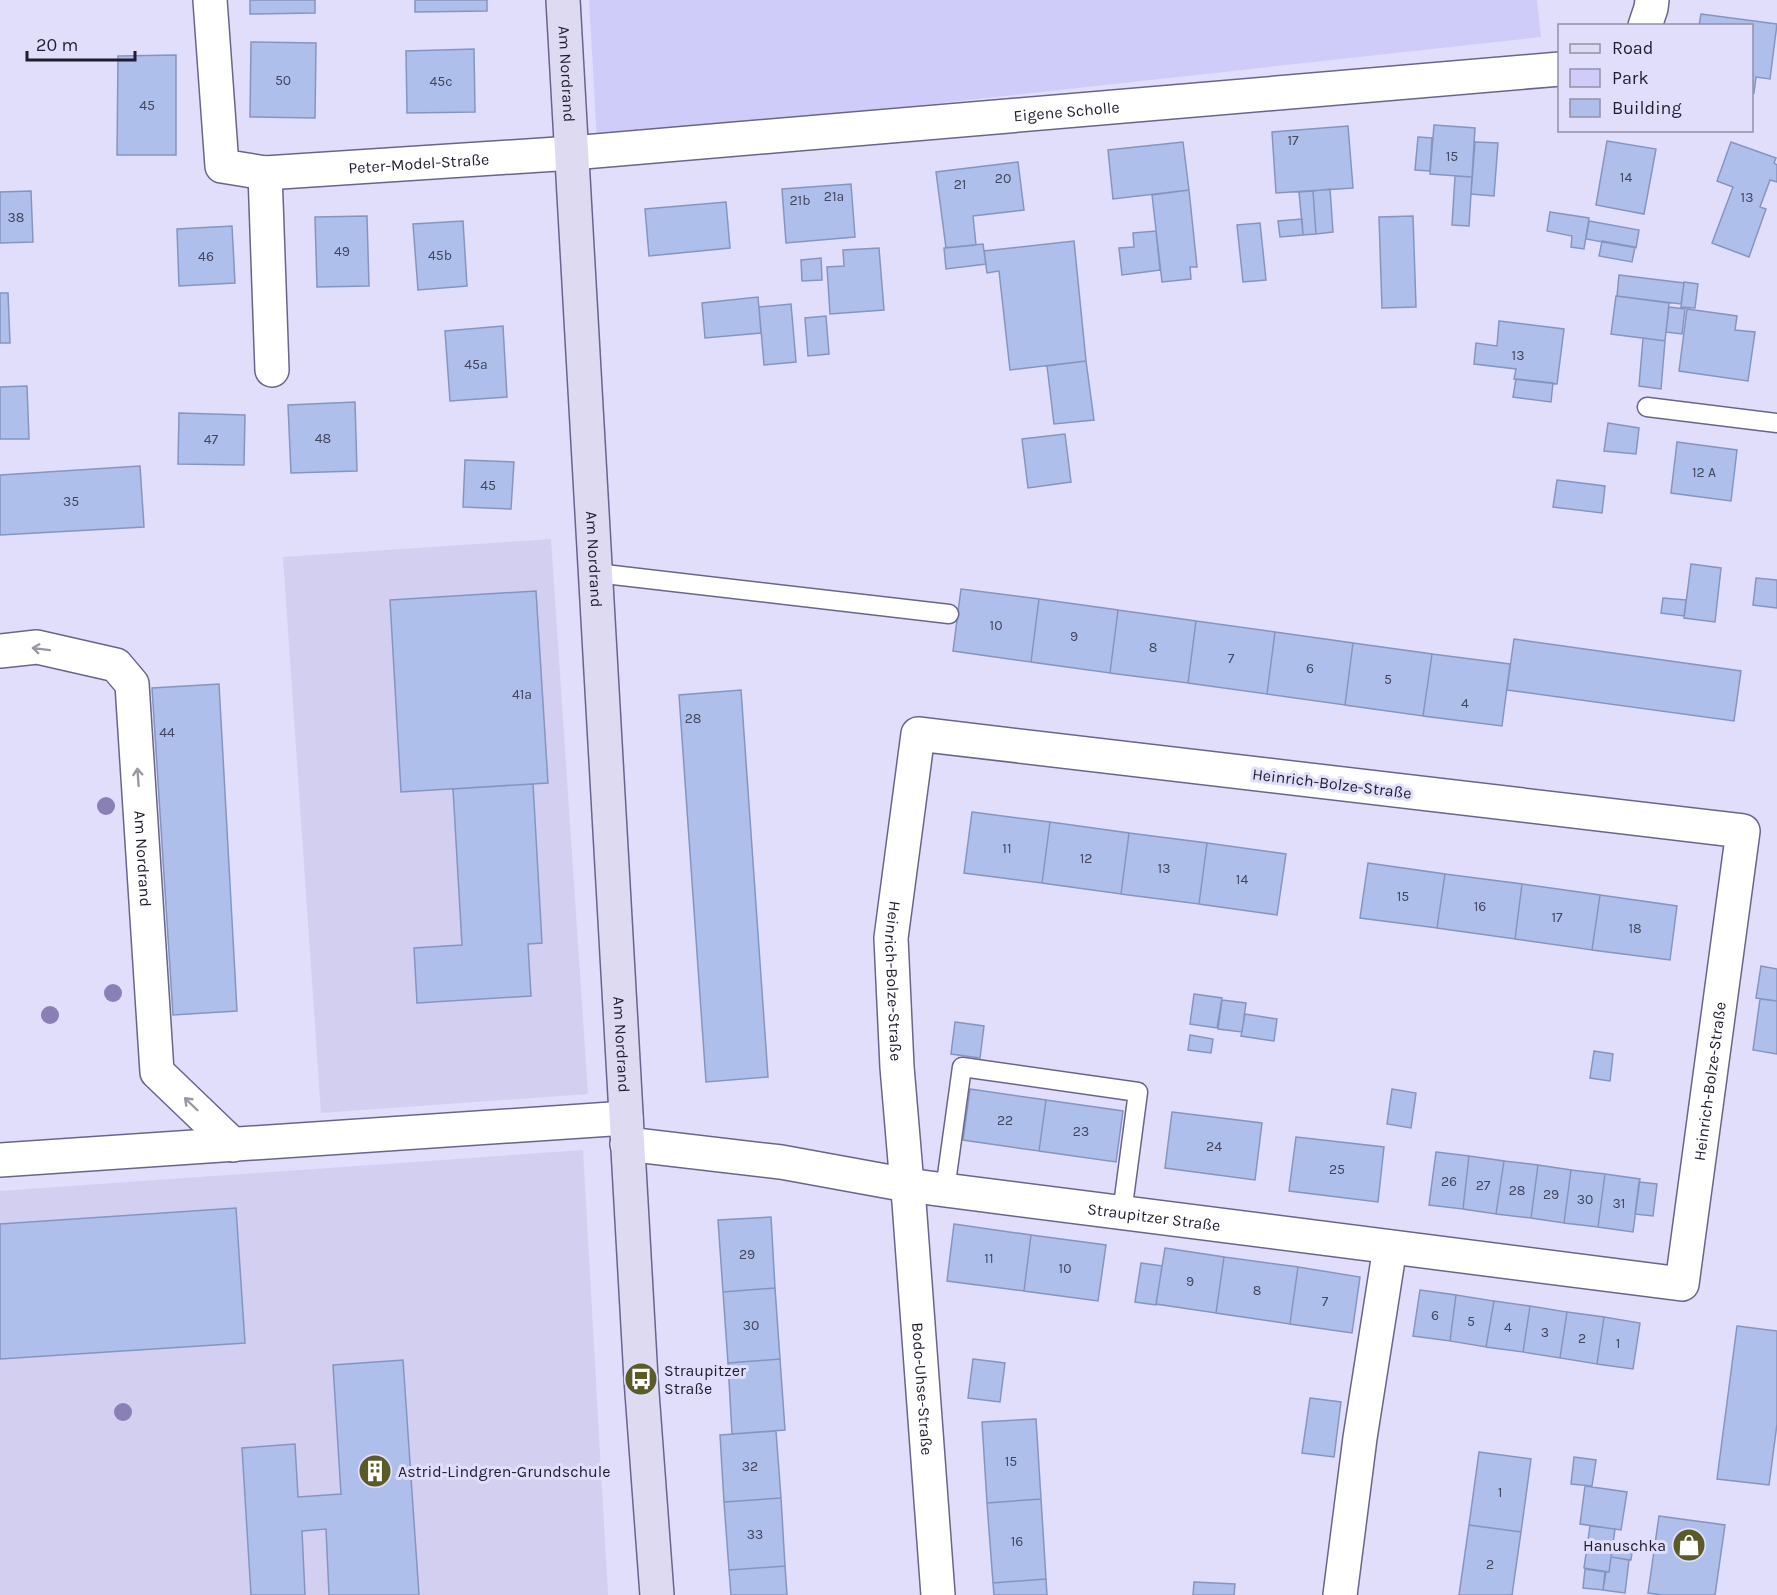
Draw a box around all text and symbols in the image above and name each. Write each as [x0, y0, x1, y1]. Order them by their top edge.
scale bar [27, 24, 135, 62]
legend [1558, 24, 1753, 132]
street label: Am Nordrand [554, 25, 579, 123]
text: 20 m [36, 34, 78, 56]
text: Road [1612, 37, 1653, 59]
text: Park [1612, 67, 1649, 89]
house number: 50 [275, 72, 291, 89]
house number: 45c [430, 73, 452, 90]
house number: 45 [139, 97, 155, 114]
street label: Eigene Scholle [1013, 97, 1120, 125]
text: Building [1612, 97, 1682, 119]
house number: 17 [1287, 132, 1299, 149]
house number: 15 [1446, 148, 1458, 165]
street label: Peter-Model-Straße [348, 149, 490, 178]
house number: 14 [1620, 169, 1632, 186]
house number: 20 [995, 170, 1011, 187]
house number: 21 [954, 176, 966, 193]
house number: 21a [824, 188, 844, 205]
house number: 13 [1741, 189, 1753, 206]
house number: 21b [789, 192, 811, 209]
house number: 38 [8, 209, 24, 226]
house number: 49 [334, 243, 350, 260]
house number: 45b [428, 247, 452, 264]
house number: 46 [198, 248, 214, 265]
house number: 13 [1512, 347, 1524, 364]
house number: 45a [464, 356, 488, 373]
house number: 48 [315, 430, 331, 447]
house number: 47 [204, 431, 219, 448]
house number: 12 A [1692, 464, 1716, 481]
house number: 45 [480, 477, 496, 494]
house number: 35 [63, 493, 79, 510]
street label: Am Nordrand [582, 510, 606, 608]
house number: 10 [990, 617, 1002, 634]
house number: 9 [1070, 628, 1078, 645]
house number: 8 [1149, 639, 1157, 656]
one-way arrow [31, 643, 51, 654]
house number: 7 [1228, 650, 1235, 667]
house number: 6 [1306, 660, 1314, 677]
house number: 5 [1384, 671, 1392, 688]
house number: 41a [512, 686, 532, 703]
house number: 4 [1461, 695, 1469, 712]
house number: 28 [685, 710, 701, 727]
house number: 44 [159, 724, 175, 741]
street label: Heinrich-Bolze-Straße [1251, 764, 1413, 803]
one-way arrow [133, 767, 144, 787]
street label: Am Nordrand [130, 810, 155, 907]
house number: 11 [1002, 840, 1012, 857]
house number: 12 [1080, 850, 1092, 867]
house number: 13 [1158, 860, 1170, 877]
house number: 14 [1236, 871, 1248, 888]
house number: 15 [1397, 888, 1409, 905]
house number: 16 [1474, 898, 1486, 915]
street label: Heinrich-Bolze-Straße [881, 900, 906, 1062]
house number: 17 [1551, 909, 1563, 926]
house number: 18 [1628, 920, 1642, 937]
street label: Am Nordrand [609, 996, 634, 1093]
street label: Heinrich-Bolze-Straße [1690, 1001, 1730, 1162]
one-way arrow [183, 1097, 198, 1111]
house number: 22 [997, 1112, 1013, 1129]
house number: 23 [1073, 1123, 1089, 1140]
house number: 24 [1206, 1138, 1222, 1155]
house number: 25 [1329, 1161, 1345, 1178]
house number: 26 [1441, 1173, 1457, 1190]
house number: 27 [1476, 1177, 1491, 1194]
house number: 28 [1509, 1182, 1525, 1199]
house number: 29 [1543, 1186, 1559, 1203]
house number: 30 [1577, 1191, 1593, 1208]
house number: 31 [1613, 1195, 1625, 1212]
street label: Straupitzer Straße [1086, 1199, 1221, 1235]
house number: 29 [739, 1246, 755, 1263]
house number: 11 [984, 1250, 994, 1267]
house number: 10 [1059, 1260, 1071, 1277]
house number: 9 [1186, 1273, 1194, 1290]
house number: 8 [1253, 1282, 1261, 1299]
house number: 7 [1322, 1293, 1329, 1310]
house number: 6 [1431, 1307, 1439, 1324]
house number: 5 [1467, 1313, 1475, 1330]
house number: 30 [743, 1317, 759, 1334]
house number: 4 [1504, 1319, 1512, 1336]
street label: Bodo-Uhse-Straße [908, 1322, 937, 1456]
house number: 3 [1541, 1324, 1549, 1341]
house number: 2 [1578, 1330, 1586, 1347]
house number: 1 [1616, 1335, 1620, 1352]
bus stop icon: Straupitzer Straße [623, 1361, 659, 1397]
place label: Straupitzer Straße [664, 1361, 746, 1398]
building icon: Astrid-Lindgren-Grundschule [357, 1453, 393, 1489]
house number: 15 [1005, 1453, 1017, 1470]
house number: 32 [742, 1458, 758, 1475]
place label: Astrid-Lindgren-Grundschule [398, 1462, 610, 1481]
house number: 1 [1498, 1484, 1502, 1501]
house number: 33 [747, 1526, 763, 1543]
shop icon: Hanuschka [1671, 1527, 1707, 1563]
house number: 16 [1011, 1533, 1023, 1550]
place label: Hanuschka [1583, 1536, 1666, 1555]
house number: 2 [1486, 1556, 1494, 1573]

